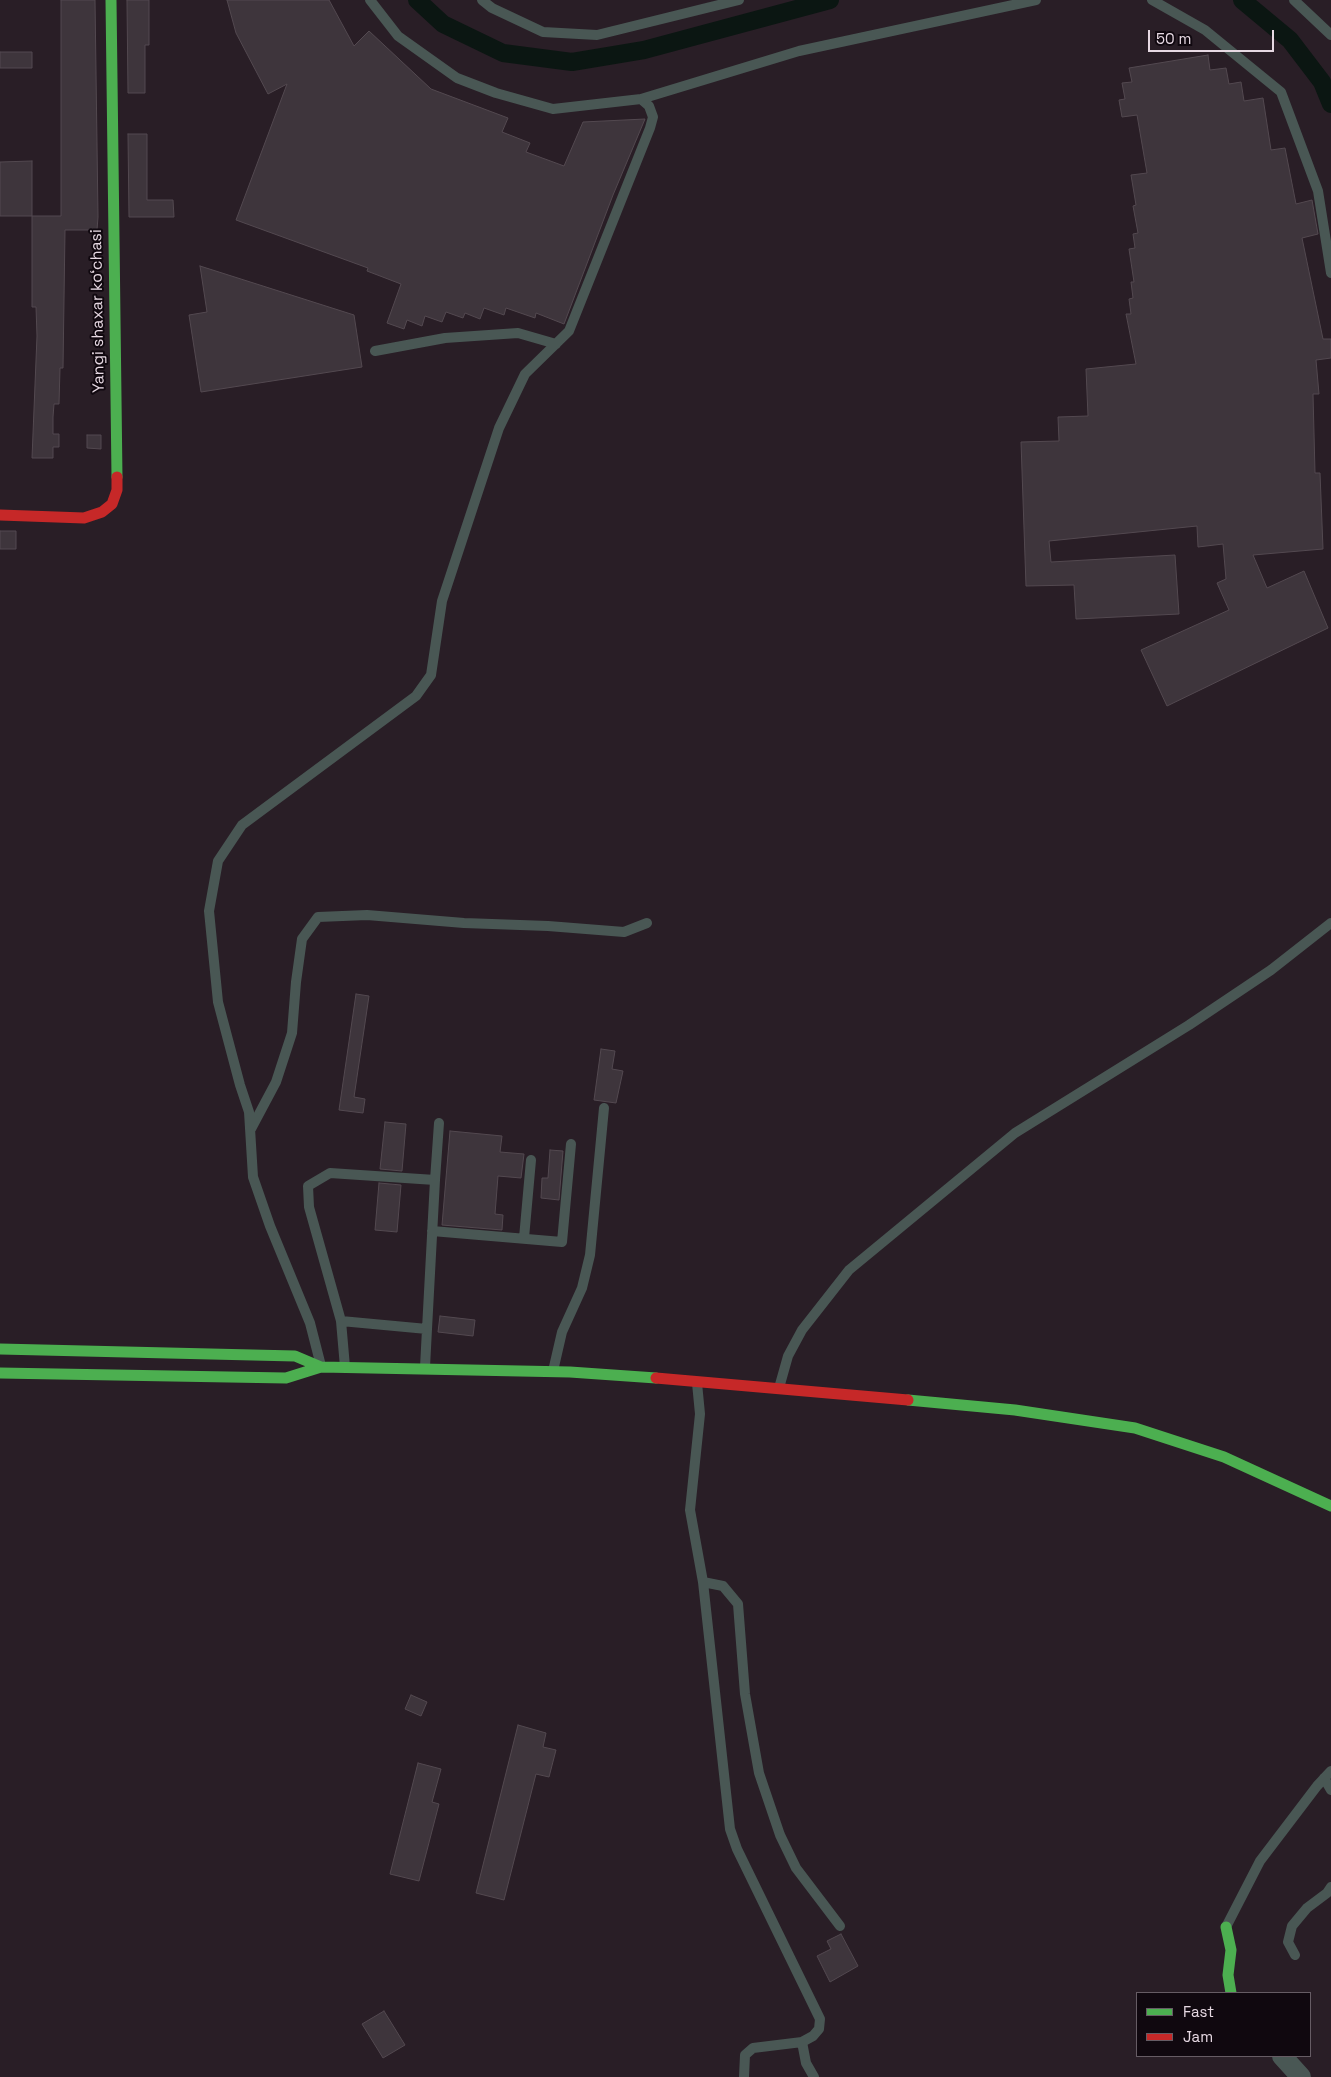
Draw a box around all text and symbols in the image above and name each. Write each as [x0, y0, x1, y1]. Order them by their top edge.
scale bar [1151, 20, 1277, 52]
text: 50 m [1156, 29, 1191, 48]
street label: Yangi shaxar koʻchasi [87, 229, 109, 393]
legend [1136, 1992, 1311, 2057]
text: Fast [1183, 2002, 1214, 2021]
text: Jam [1183, 2027, 1213, 2046]

